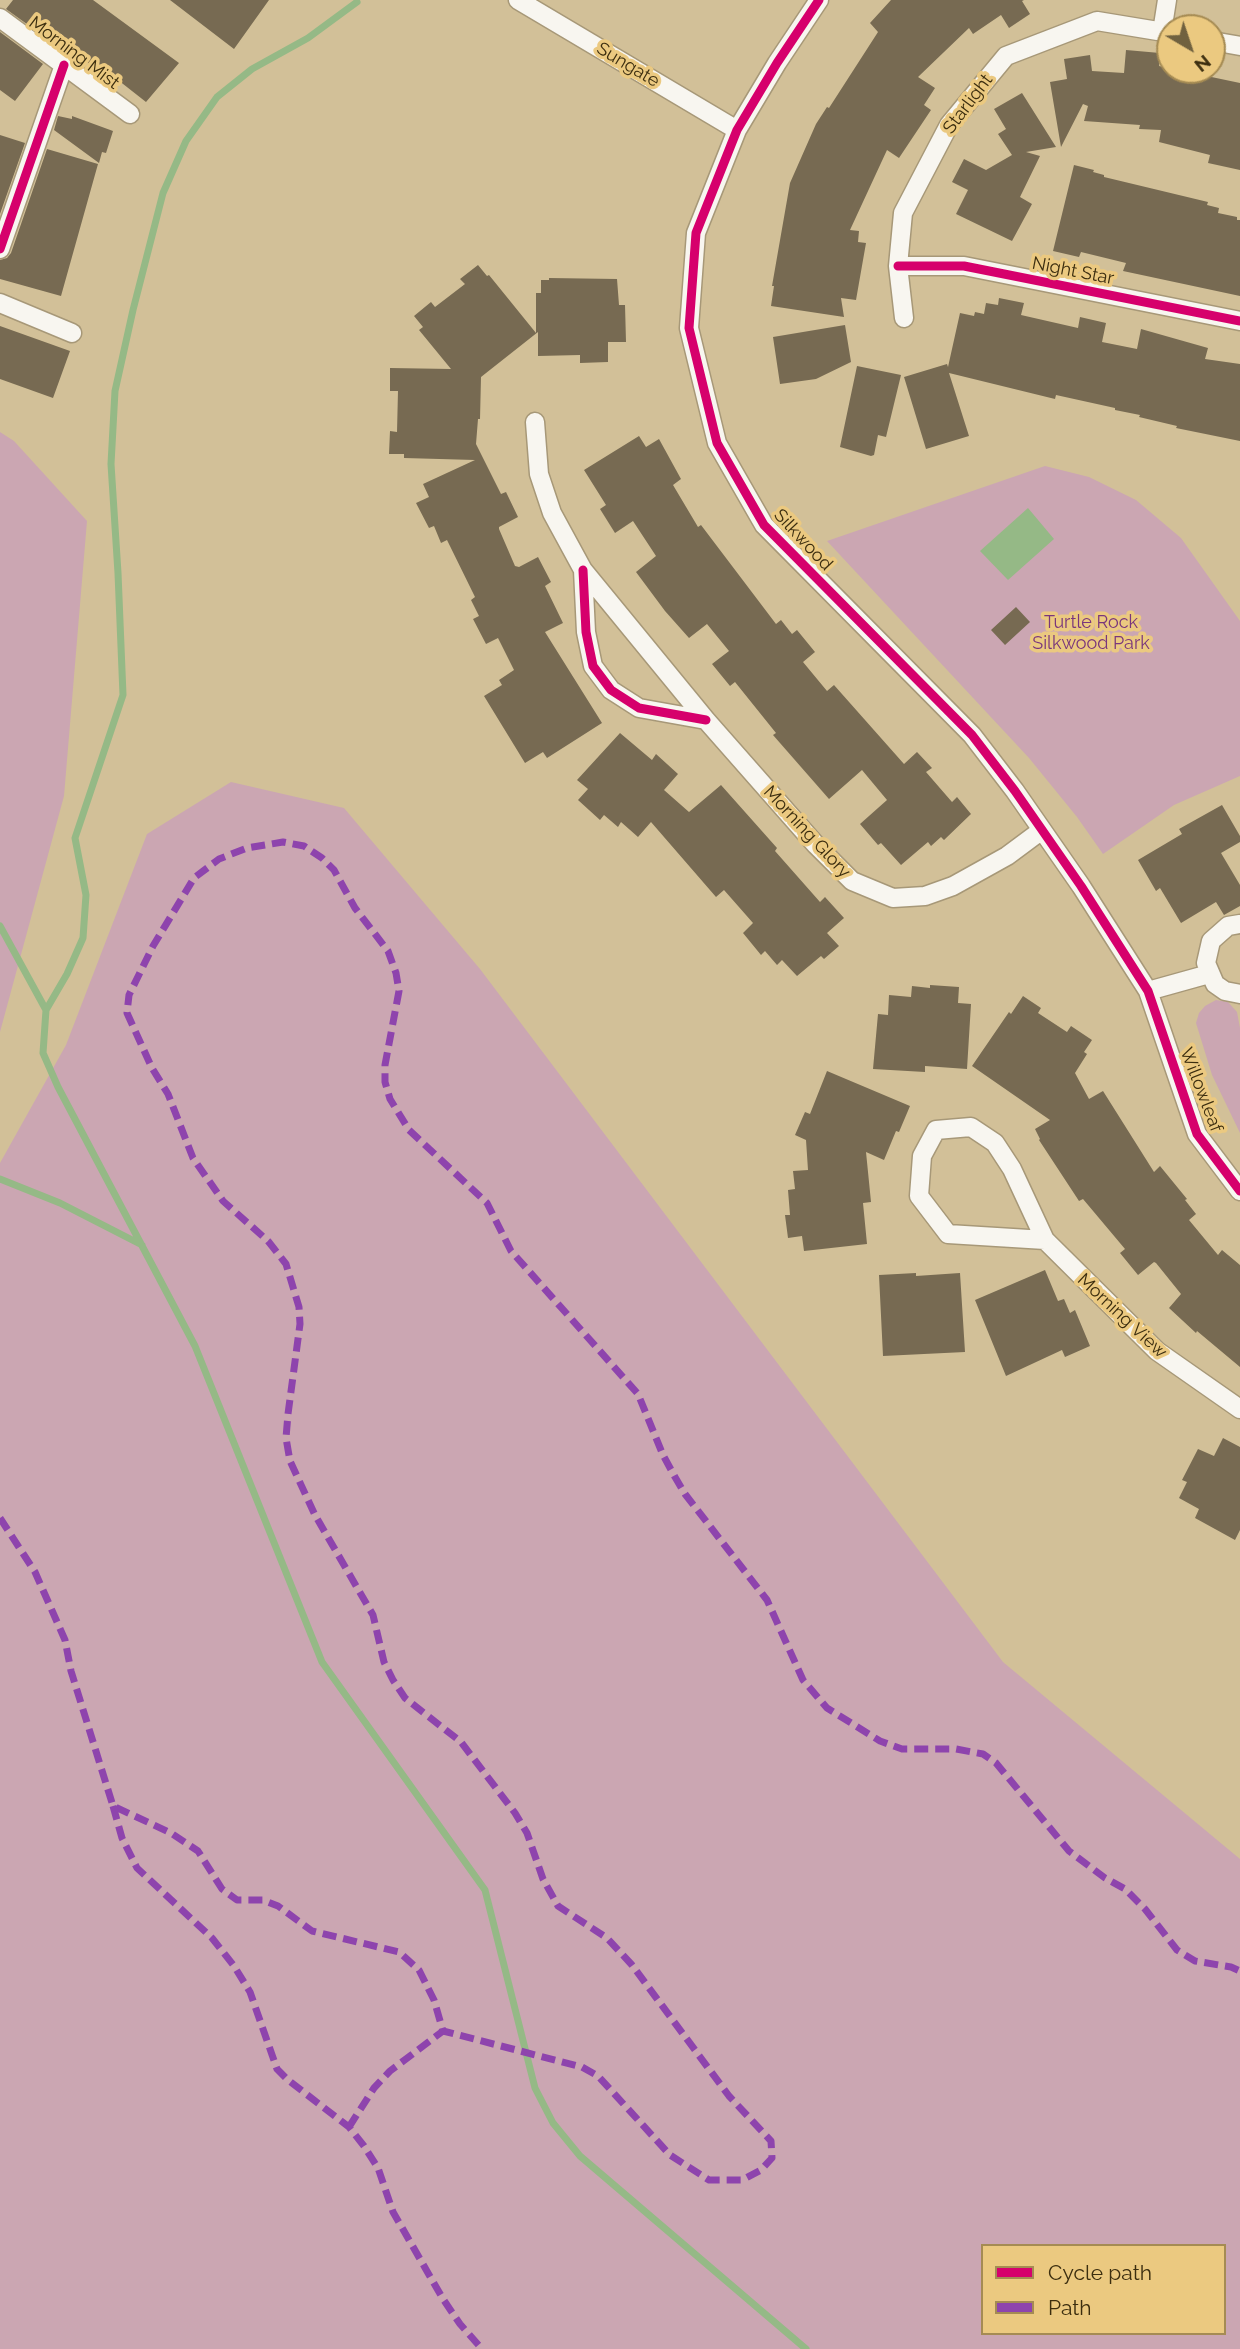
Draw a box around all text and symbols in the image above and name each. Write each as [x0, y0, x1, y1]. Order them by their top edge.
street label: Morning Mist [24, 12, 124, 94]
north arrow [1156, 14, 1226, 84]
street label: Sungate [593, 38, 663, 92]
text: N [1190, 51, 1216, 77]
street label: Starlight [939, 70, 997, 138]
street label: Night Star [1030, 252, 1116, 290]
street label: Silkwood [769, 505, 837, 575]
park label: Turtle Rock Silkwood Park [1032, 612, 1150, 654]
street label: Morning Glory [759, 782, 855, 882]
street label: Willowleaf [1175, 1045, 1227, 1135]
street label: Morning View [1073, 1269, 1171, 1363]
legend [981, 2244, 1226, 2335]
text: Cycle path [1048, 2260, 1152, 2285]
text: Path [1048, 2295, 1092, 2320]

